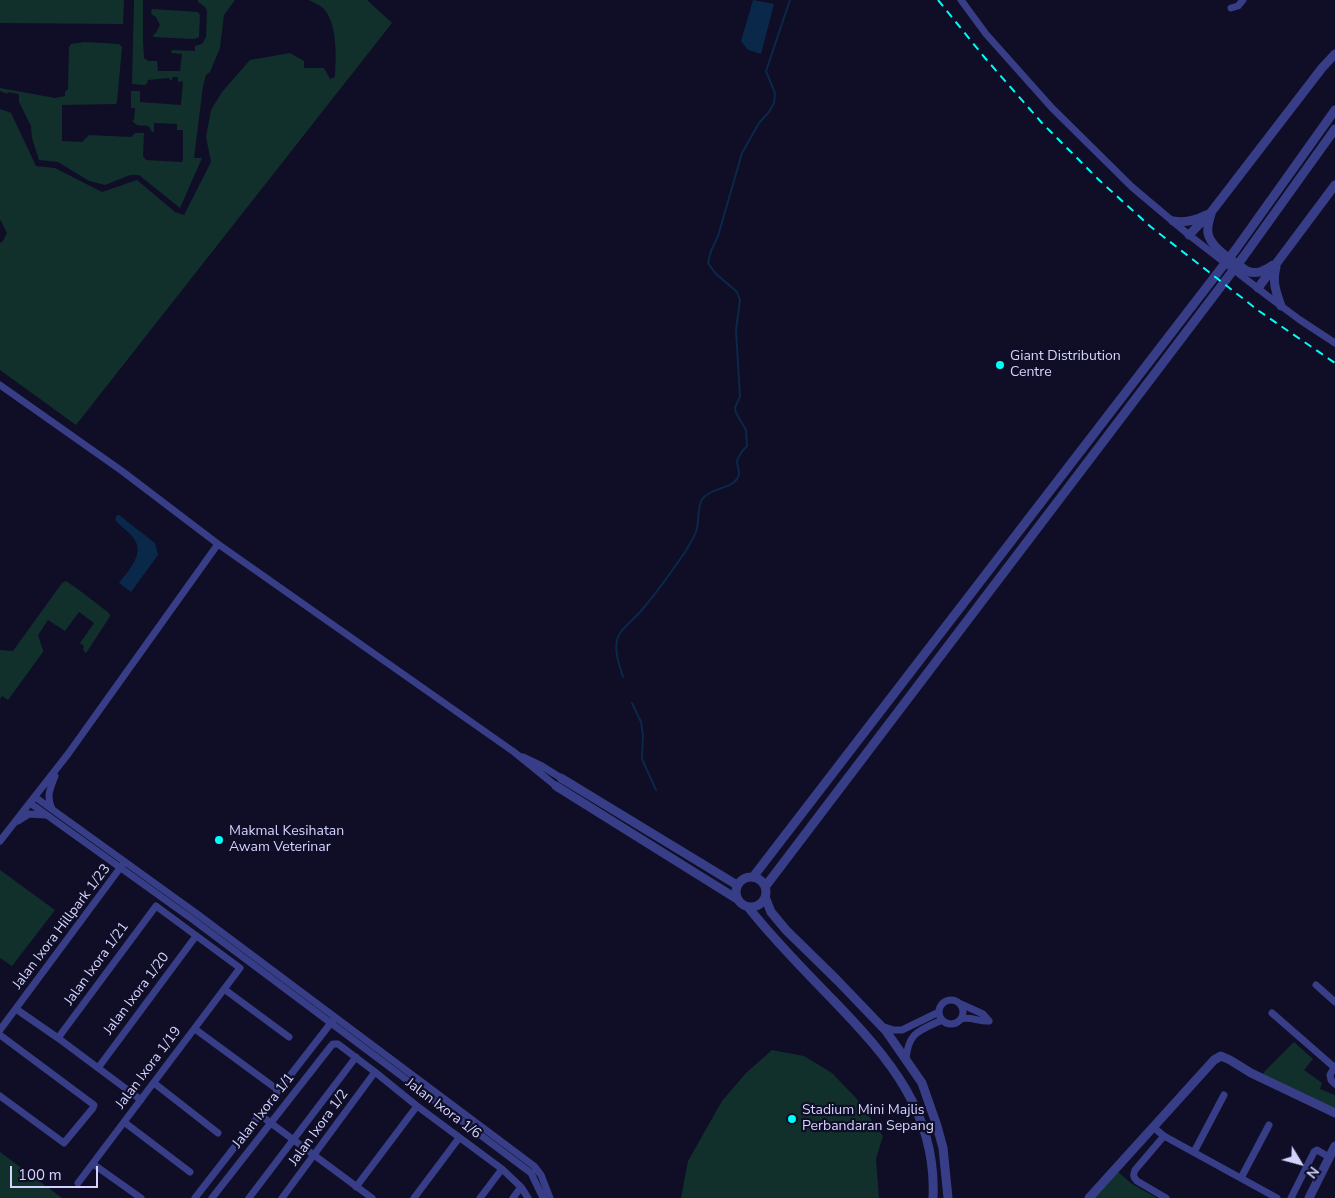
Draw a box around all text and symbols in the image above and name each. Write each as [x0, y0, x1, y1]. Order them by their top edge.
place label: Giant Distribution Centre [1010, 349, 1121, 382]
marker: Giant Distribution Centre [994, 359, 1006, 371]
place label: Makmal Kesihatan Awam Veterinar [229, 824, 344, 856]
marker: Makmal Kesihatan Awam Veterinar [213, 834, 225, 846]
street label: Jalan Ixora Hillpark 1/23 [10, 861, 114, 993]
street label: Jalan Ixora 1/21 [61, 919, 133, 1009]
street label: Jalan Ixora 1/20 [101, 950, 173, 1038]
street label: Jalan Ixora 1/19 [113, 1024, 185, 1112]
street label: Jalan Ixora 1/1 [230, 1070, 298, 1152]
street label: Jalan Ixora 1/6 [402, 1075, 484, 1143]
street label: Jalan Ixora 1/2 [286, 1087, 352, 1169]
place label: Stadium Mini Majlis Perbandaran Sepang [802, 1103, 934, 1136]
marker: Stadium Mini Majlis Perbandaran Sepang [786, 1113, 798, 1125]
north arrow [1275, 1138, 1325, 1188]
scale bar [12, 1156, 100, 1188]
text: N [1302, 1162, 1323, 1182]
text: 100 m [18, 1165, 62, 1185]

